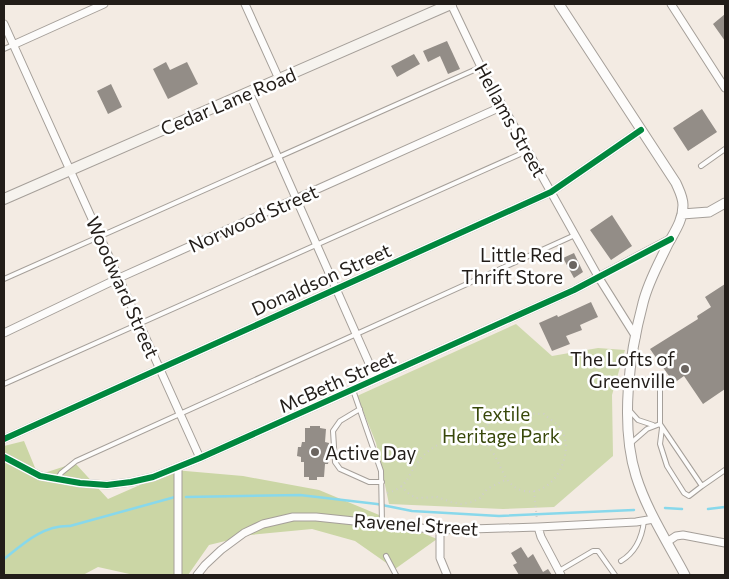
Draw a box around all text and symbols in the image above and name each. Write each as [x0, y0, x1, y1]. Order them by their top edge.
street label: Hellams Street [470, 59, 552, 181]
street label: Cedar Lane Road [157, 62, 299, 140]
street label: Norwood Street [185, 179, 321, 257]
street label: Woodward Street [82, 213, 165, 361]
street label: Donaldson Street [248, 238, 394, 320]
place label: Little Red Thrift Store [461, 243, 563, 288]
marker: Little Red Thrift Store [567, 259, 579, 271]
street label: McBeth Street [275, 345, 399, 417]
place label: The Lofts of Greenville [570, 347, 675, 392]
marker: The Lofts of Greenville [679, 363, 691, 375]
park label: Textile Heritage Park [442, 402, 560, 447]
place label: Active Day [325, 441, 417, 464]
marker: Active Day [309, 446, 321, 458]
street label: Ravenel Street [353, 508, 479, 540]

